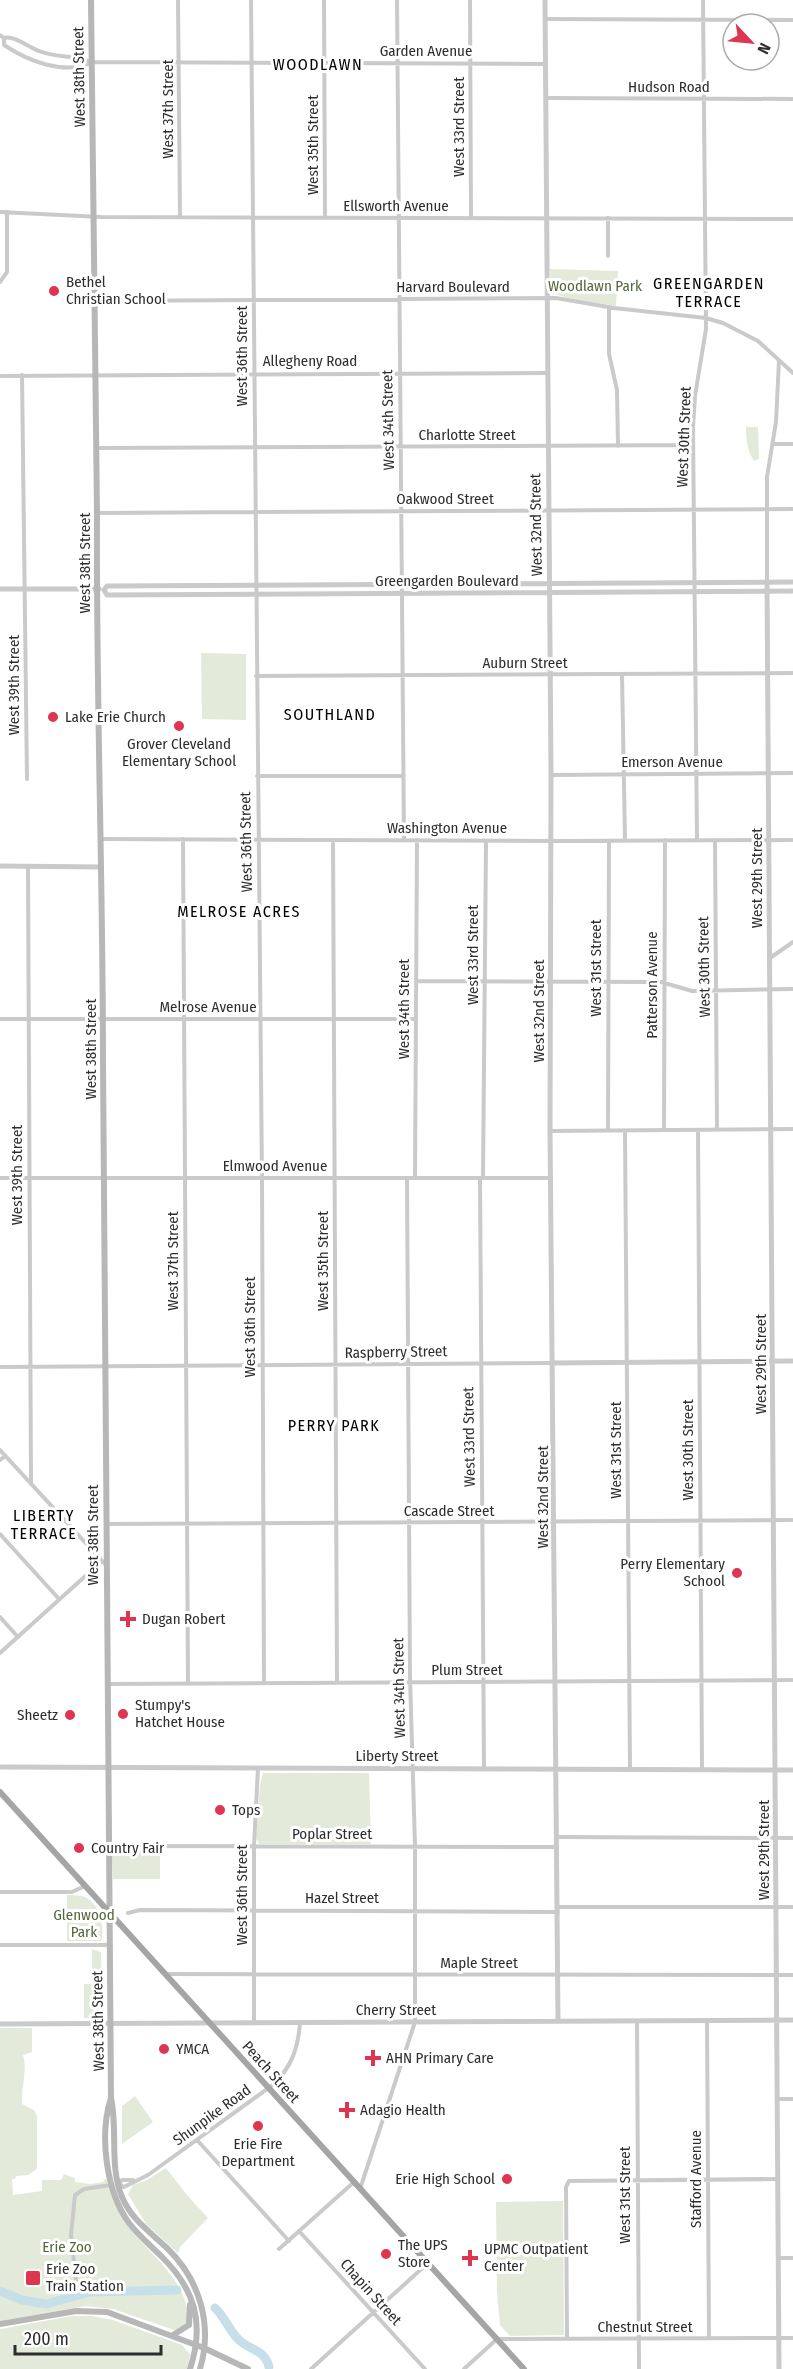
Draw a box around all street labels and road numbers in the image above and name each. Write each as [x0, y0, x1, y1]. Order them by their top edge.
street label: West 38th Street [69, 26, 89, 128]
street label: Garden Avenue [380, 42, 472, 60]
street label: West 37th Street [159, 59, 177, 159]
street label: West 33rd Street [450, 77, 468, 177]
street label: Hudson Road [628, 78, 710, 96]
street label: West 35th Street [304, 95, 322, 195]
street label: Ellsworth Avenue [343, 197, 449, 215]
street label: Harvard Boulevard [396, 278, 510, 296]
street label: West 36th Street [233, 306, 251, 406]
street label: Allegheny Road [263, 352, 357, 370]
street label: West 34th Street [378, 370, 398, 470]
street label: West 30th Street [673, 386, 695, 488]
street label: Charlotte Street [418, 426, 516, 444]
street label: West 32nd Street [526, 473, 546, 577]
street label: Oakwood Street [396, 490, 494, 508]
street label: West 38th Street [76, 513, 94, 613]
street label: Greengarden Boulevard [375, 572, 519, 590]
street label: West 39th Street [5, 635, 23, 735]
street label: Auburn Street [482, 654, 568, 672]
street label: Emerson Avenue [621, 753, 723, 771]
street label: West 36th Street [236, 791, 256, 893]
street label: Washington Avenue [387, 819, 507, 837]
street label: West 29th Street [748, 828, 766, 928]
street label: West 33rd Street [464, 905, 482, 1005]
street label: West 30th Street [694, 916, 714, 1018]
street label: West 31st Street [587, 919, 605, 1017]
street label: Patterson Avenue [643, 931, 661, 1039]
street label: West 34th Street [395, 959, 413, 1059]
street label: West 32nd Street [530, 959, 548, 1062]
street label: Melrose Avenue [159, 998, 257, 1016]
street label: West 38th Street [82, 999, 100, 1099]
street label: West 39th Street [8, 1125, 26, 1225]
street label: Elmwood Avenue [223, 1157, 327, 1175]
street label: West 37th Street [164, 1211, 182, 1311]
street label: West 35th Street [314, 1211, 332, 1311]
street label: West 36th Street [241, 1277, 259, 1377]
street label: West 29th Street [752, 1314, 770, 1414]
street label: Raspberry Street [345, 1342, 448, 1362]
street label: West 33rd Street [459, 1387, 479, 1487]
street label: West 30th Street [679, 1399, 697, 1501]
street label: West 31st Street [607, 1401, 625, 1499]
street label: West 32nd Street [534, 1445, 552, 1548]
street label: West 38th Street [84, 1485, 102, 1585]
street label: Cascade Street [404, 1502, 494, 1520]
street label: West 34th Street [389, 1638, 409, 1738]
street label: Plum Street [431, 1661, 503, 1679]
street label: Liberty Street [355, 1747, 439, 1765]
street label: West 29th Street [755, 1800, 773, 1900]
street label: Poplar Street [292, 1825, 372, 1843]
street label: West 36th Street [233, 1845, 251, 1945]
street label: Hazel Street [305, 1889, 379, 1907]
street label: Maple Street [440, 1954, 518, 1972]
street label: West 38th Street [88, 1970, 108, 2072]
street label: Cherry Street [356, 2001, 436, 2019]
street label: Peach Street [239, 2037, 303, 2107]
street label: Shunpike Road [170, 2081, 254, 2149]
street label: Stafford Avenue [687, 2130, 705, 2228]
street label: West 31st Street [616, 2146, 634, 2244]
street label: Chapin Street [337, 2255, 405, 2329]
street label: Chestnut Street [597, 2318, 693, 2336]

